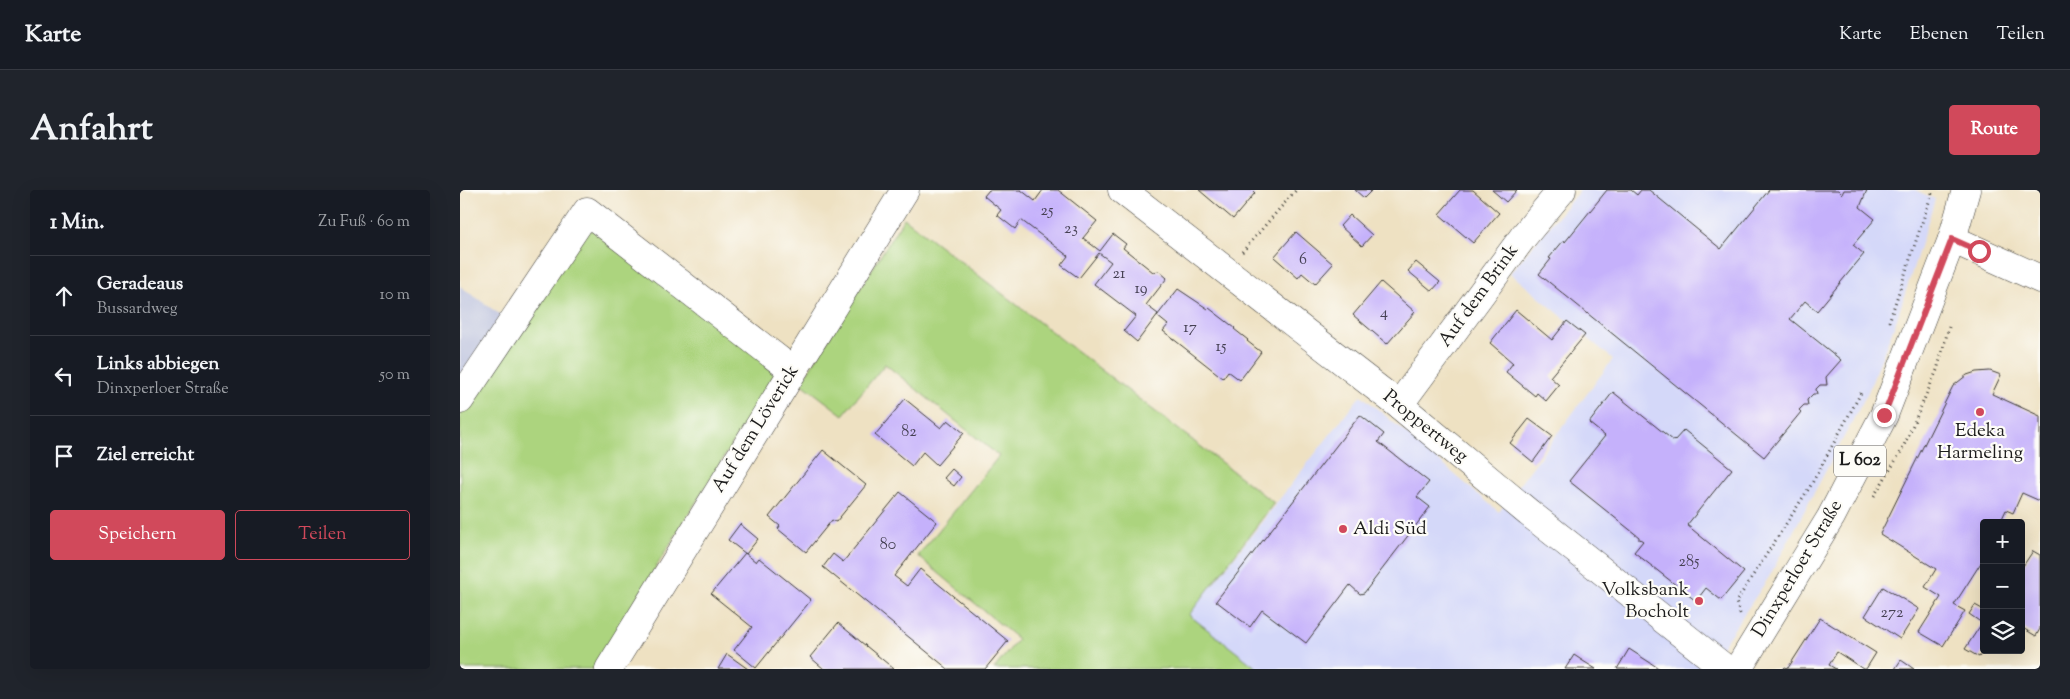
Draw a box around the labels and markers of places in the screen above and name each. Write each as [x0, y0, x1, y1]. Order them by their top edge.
marker: Edeka Harmeling [1974, 406, 1986, 418]
place label: Edeka Harmeling [1937, 418, 2023, 467]
place label: Aldi Süd [1353, 516, 1427, 543]
marker: Aldi Süd [1337, 523, 1349, 535]
place label: Volksbank Bocholt [1601, 577, 1690, 626]
marker: Volksbank Bocholt [1693, 595, 1705, 607]

